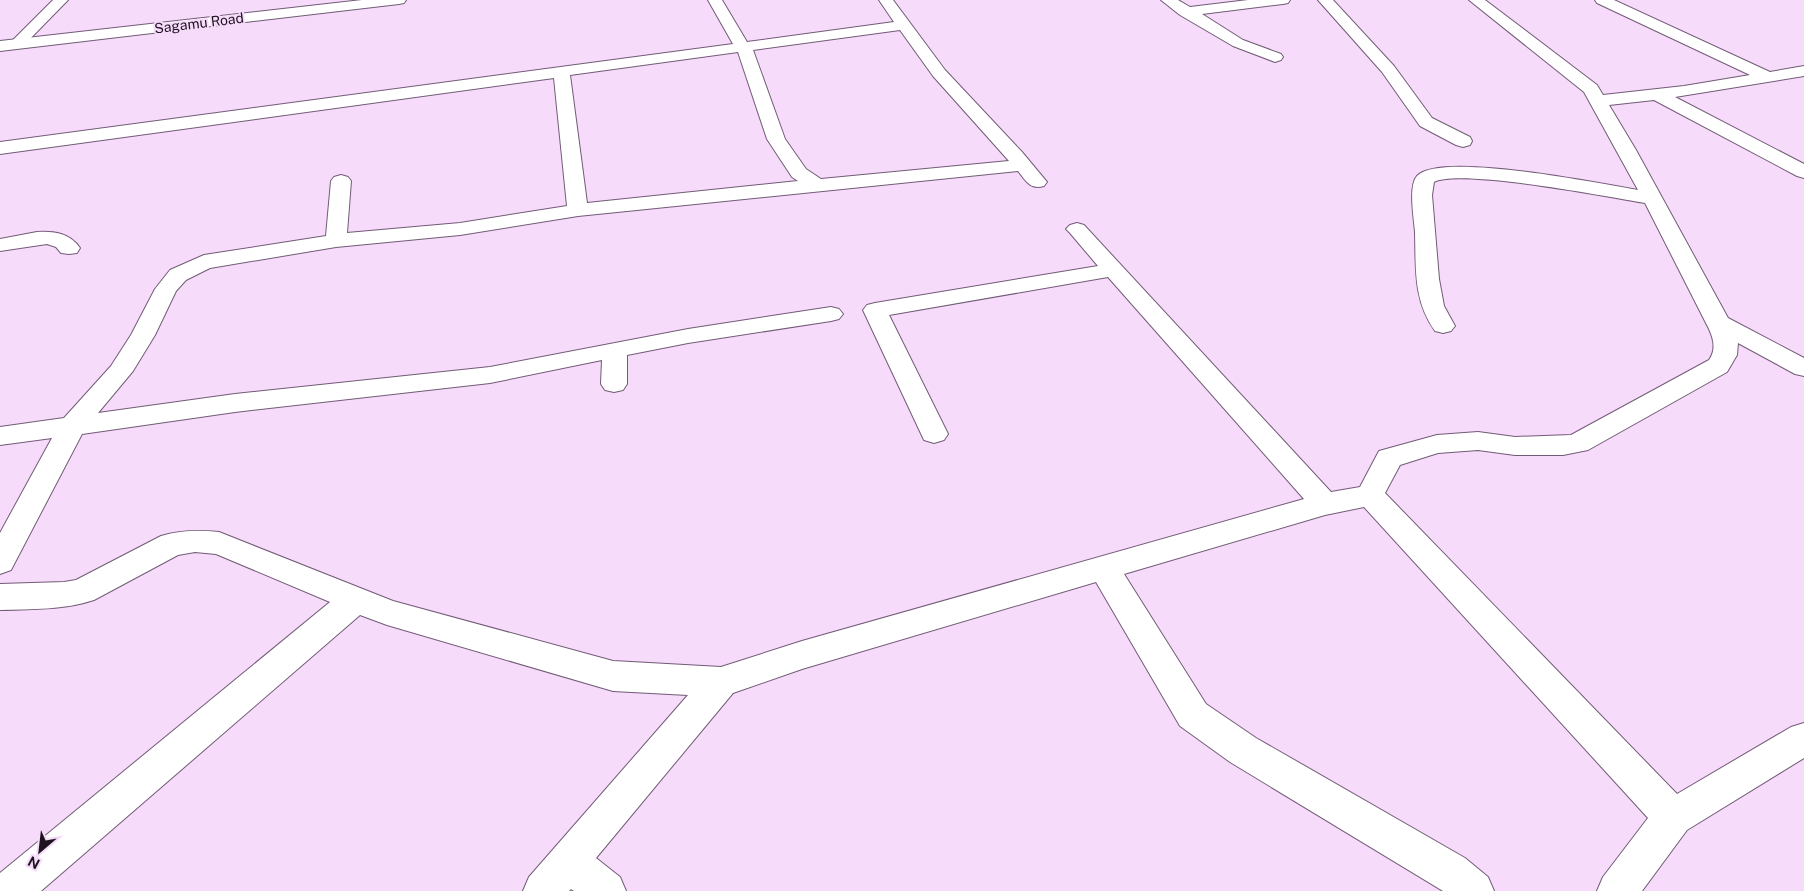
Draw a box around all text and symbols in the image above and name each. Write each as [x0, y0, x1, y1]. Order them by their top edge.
street label: Sagamu Road [153, 10, 245, 36]
north arrow [15, 826, 65, 876]
text: N [25, 853, 42, 872]

